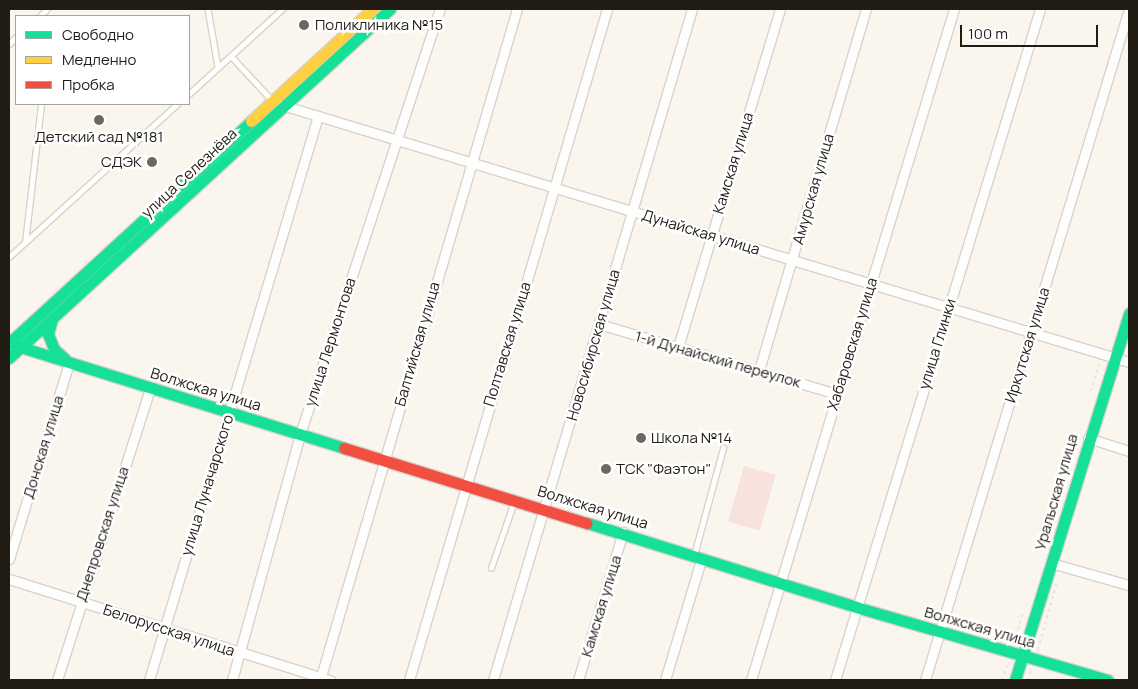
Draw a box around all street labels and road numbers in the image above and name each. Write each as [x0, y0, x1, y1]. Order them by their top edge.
street label: Камская улица [709, 110, 757, 216]
street label: улица Селезнёва [138, 124, 240, 222]
street label: Амурская улица [789, 132, 837, 246]
street label: Дунайская улица [640, 205, 762, 259]
street label: Новосибирская улица [563, 267, 623, 423]
street label: улица Лермонтова [301, 275, 359, 409]
street label: Хабаровская улица [823, 275, 881, 413]
street label: Балтийская улица [391, 280, 443, 408]
street label: Полтавская улица [479, 280, 535, 408]
street label: Иркутская улица [1001, 285, 1053, 405]
street label: улица Глинки [915, 296, 959, 392]
street label: 1-й Дунайский переулок [633, 327, 803, 391]
street label: Волжская улица [149, 364, 263, 414]
street label: Донская улица [19, 393, 67, 501]
street label: улица Луначарского [177, 412, 237, 558]
street label: Уральская улица [1031, 432, 1081, 552]
street label: Днепровская улица [72, 464, 132, 604]
street label: Волжская улица [536, 482, 650, 532]
street label: Камская улица [577, 553, 625, 659]
street label: Белорусская улица [101, 600, 237, 660]
street label: Волжская улица [922, 603, 1038, 651]

